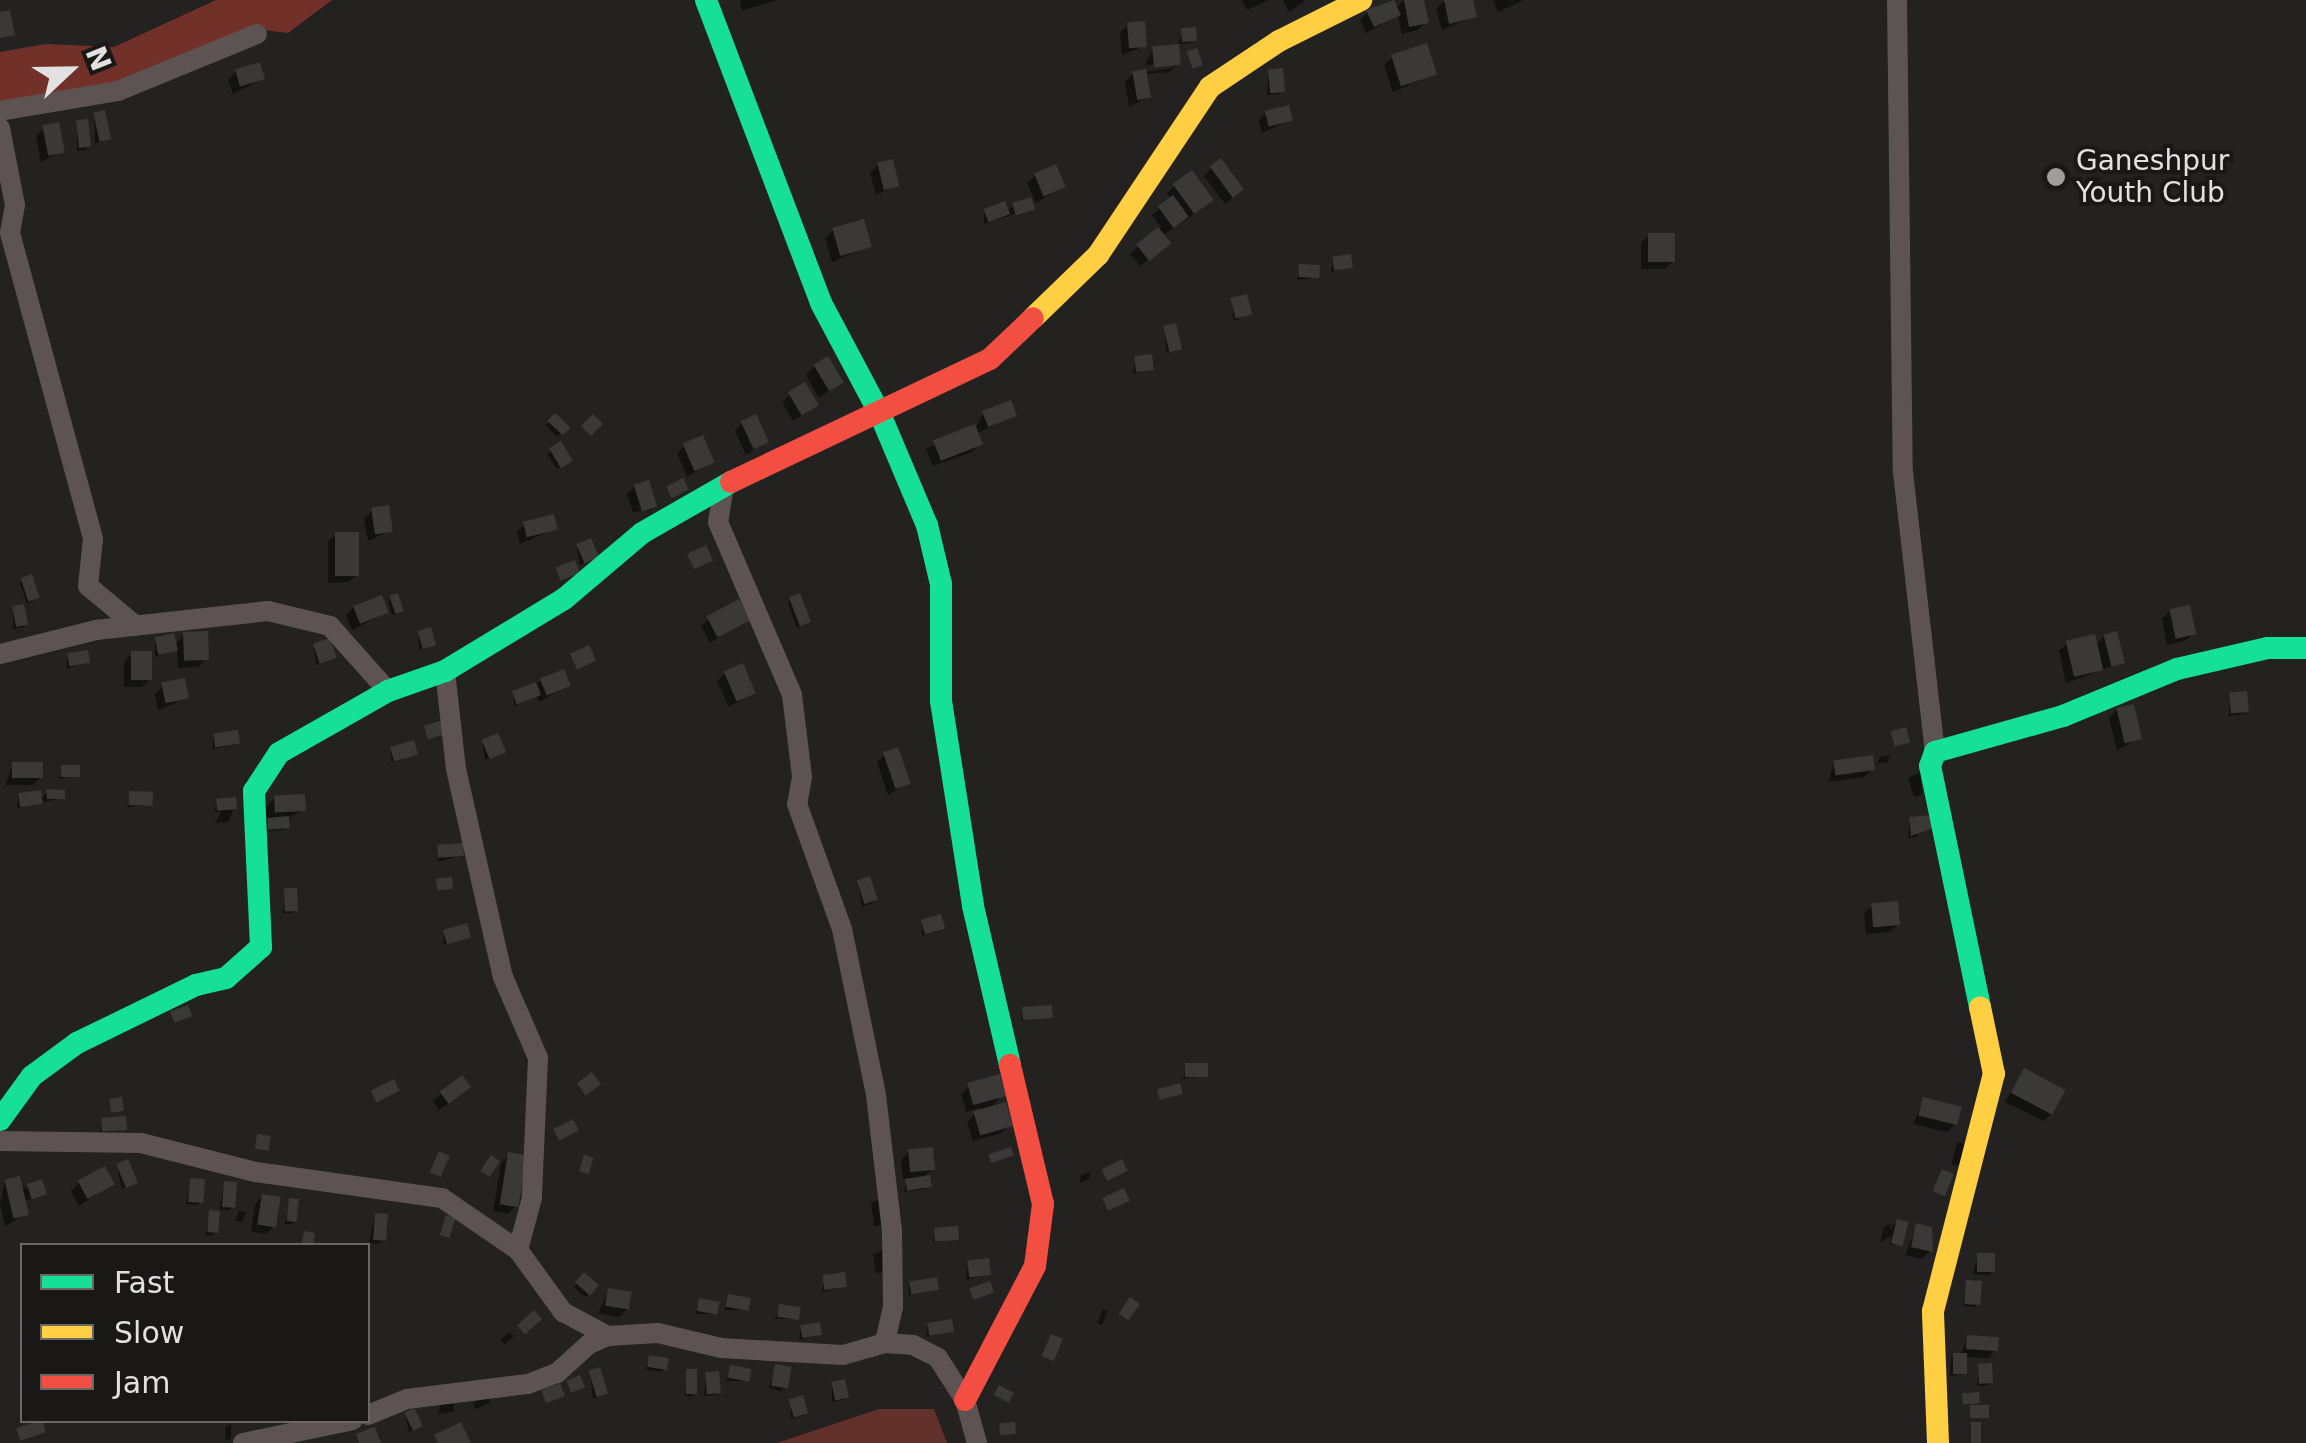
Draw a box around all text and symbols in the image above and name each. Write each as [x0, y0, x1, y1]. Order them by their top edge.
north arrow [20, 20, 120, 120]
text: N [79, 42, 118, 76]
place label: Ganeshpur Youth Club [2076, 144, 2229, 210]
marker: Ganeshpur Youth Club [2045, 166, 2067, 188]
legend [20, 1243, 370, 1423]
text: Fast [114, 1265, 174, 1300]
text: Slow [114, 1315, 184, 1350]
text: Jam [114, 1365, 170, 1400]

